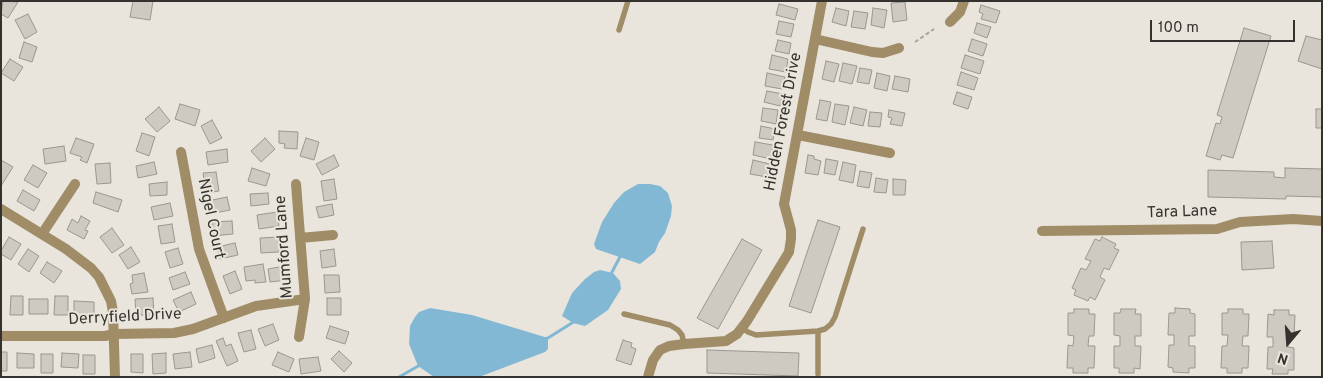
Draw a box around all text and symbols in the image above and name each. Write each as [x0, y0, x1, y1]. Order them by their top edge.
scale bar [1153, 10, 1298, 42]
text: 100 m [1158, 19, 1199, 38]
street label: Hidden Forest Drive [761, 51, 807, 193]
street label: Nigel Court [192, 177, 228, 261]
street label: Mumford Lane [272, 195, 298, 299]
street label: Tara Lane [1146, 202, 1218, 224]
street label: Derryfield Drive [68, 305, 182, 331]
north arrow [1263, 318, 1313, 368]
text: N [1276, 348, 1291, 367]

